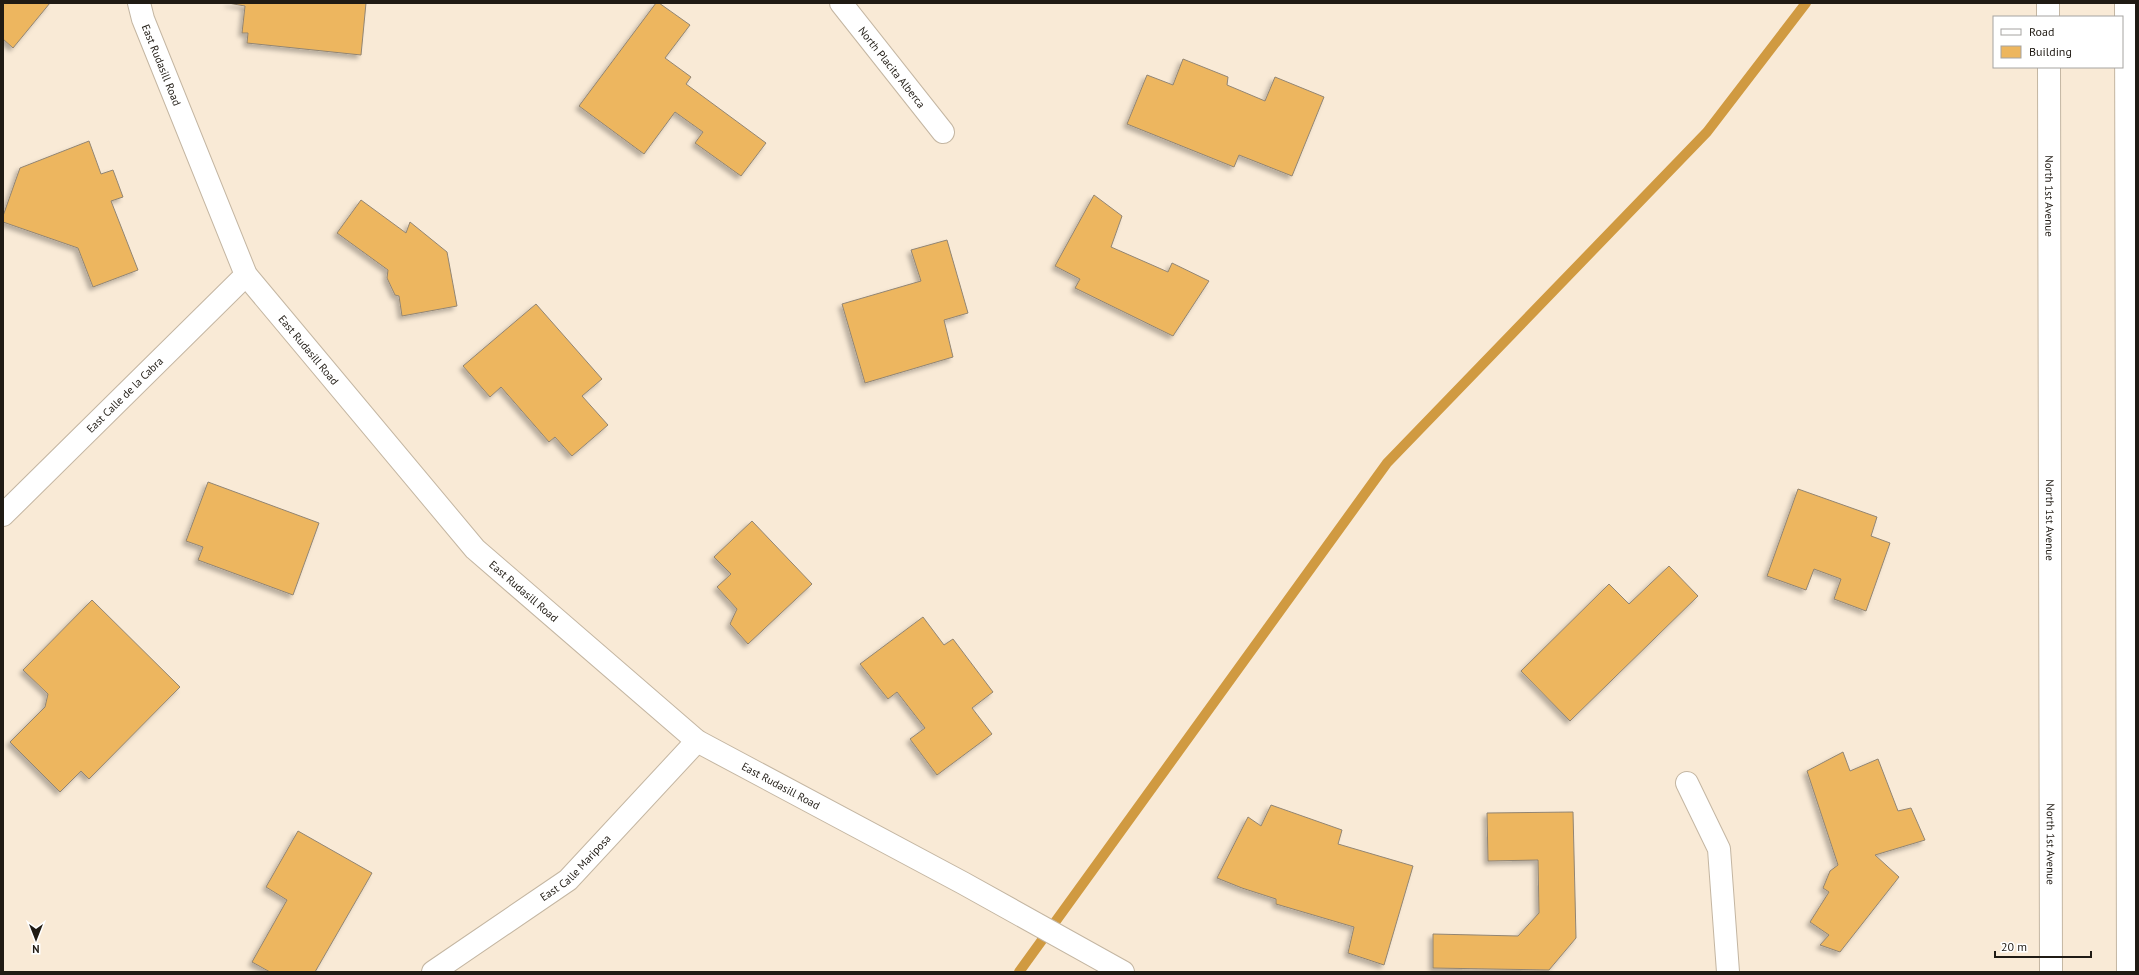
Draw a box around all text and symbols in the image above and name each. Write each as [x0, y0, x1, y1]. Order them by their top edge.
legend [1993, 16, 2123, 68]
street label: East Rudasill Road [139, 22, 184, 108]
street label: North Placita Alberca [855, 24, 928, 111]
text: Road [2029, 24, 2054, 39]
text: Building [2029, 44, 2072, 59]
street label: North 1st Avenue [2042, 155, 2056, 237]
street label: East Rudasill Road [275, 312, 342, 388]
street label: East Calle de la Cabra [83, 354, 166, 436]
street label: North 1st Avenue [2043, 479, 2057, 561]
street label: East Rudasill Road [486, 558, 561, 625]
street label: East Rudasill Road [739, 759, 822, 812]
street label: North 1st Avenue [2044, 803, 2058, 885]
street label: East Calle Mariposa [537, 832, 614, 904]
north arrow [16, 919, 56, 959]
scale bar [1995, 933, 2091, 959]
text: 20 m [2001, 939, 2027, 954]
text: N [32, 942, 40, 956]

